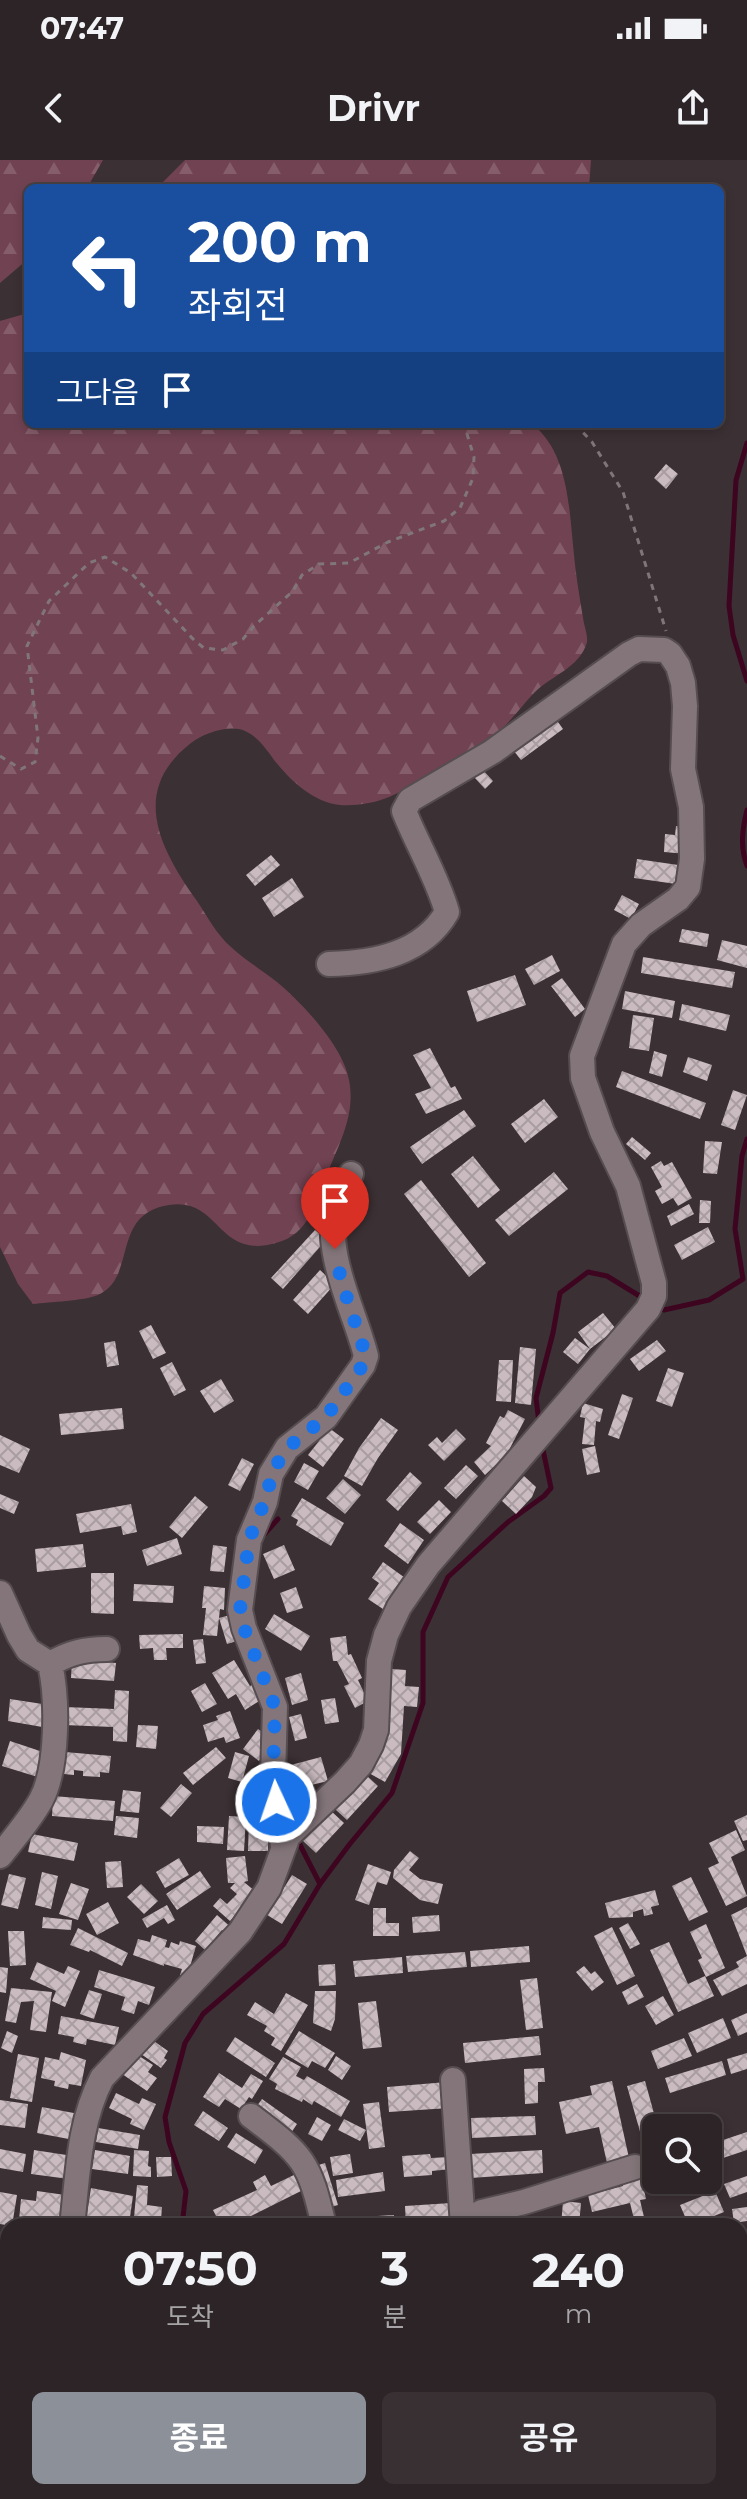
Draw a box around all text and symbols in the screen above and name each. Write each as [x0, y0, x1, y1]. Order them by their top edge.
text: 07:47 [40, 10, 124, 47]
icon: back [32, 86, 76, 130]
text: Drivr [327, 86, 420, 130]
icon: share [671, 86, 715, 130]
text: 200 m [188, 208, 372, 276]
icon: left [56, 216, 160, 320]
text: 좌회전 [188, 283, 287, 327]
icon: arrive [155, 368, 199, 412]
text: 그다음 [56, 374, 139, 411]
pin [301, 1167, 369, 1249]
icon: arrive [313, 1179, 357, 1223]
position arrow [234, 1760, 318, 1844]
map controls [642, 2114, 722, 2194]
button: search [642, 2114, 722, 2194]
text: 07:50 [123, 2239, 258, 2297]
text: 3 [381, 2239, 409, 2297]
text: 240 [532, 2241, 625, 2299]
text: m [565, 2298, 592, 2330]
text: 도착 [166, 2301, 214, 2333]
text: 분 [383, 2301, 407, 2333]
button: 종료 [32, 2392, 366, 2484]
button: 공유 [382, 2392, 716, 2484]

